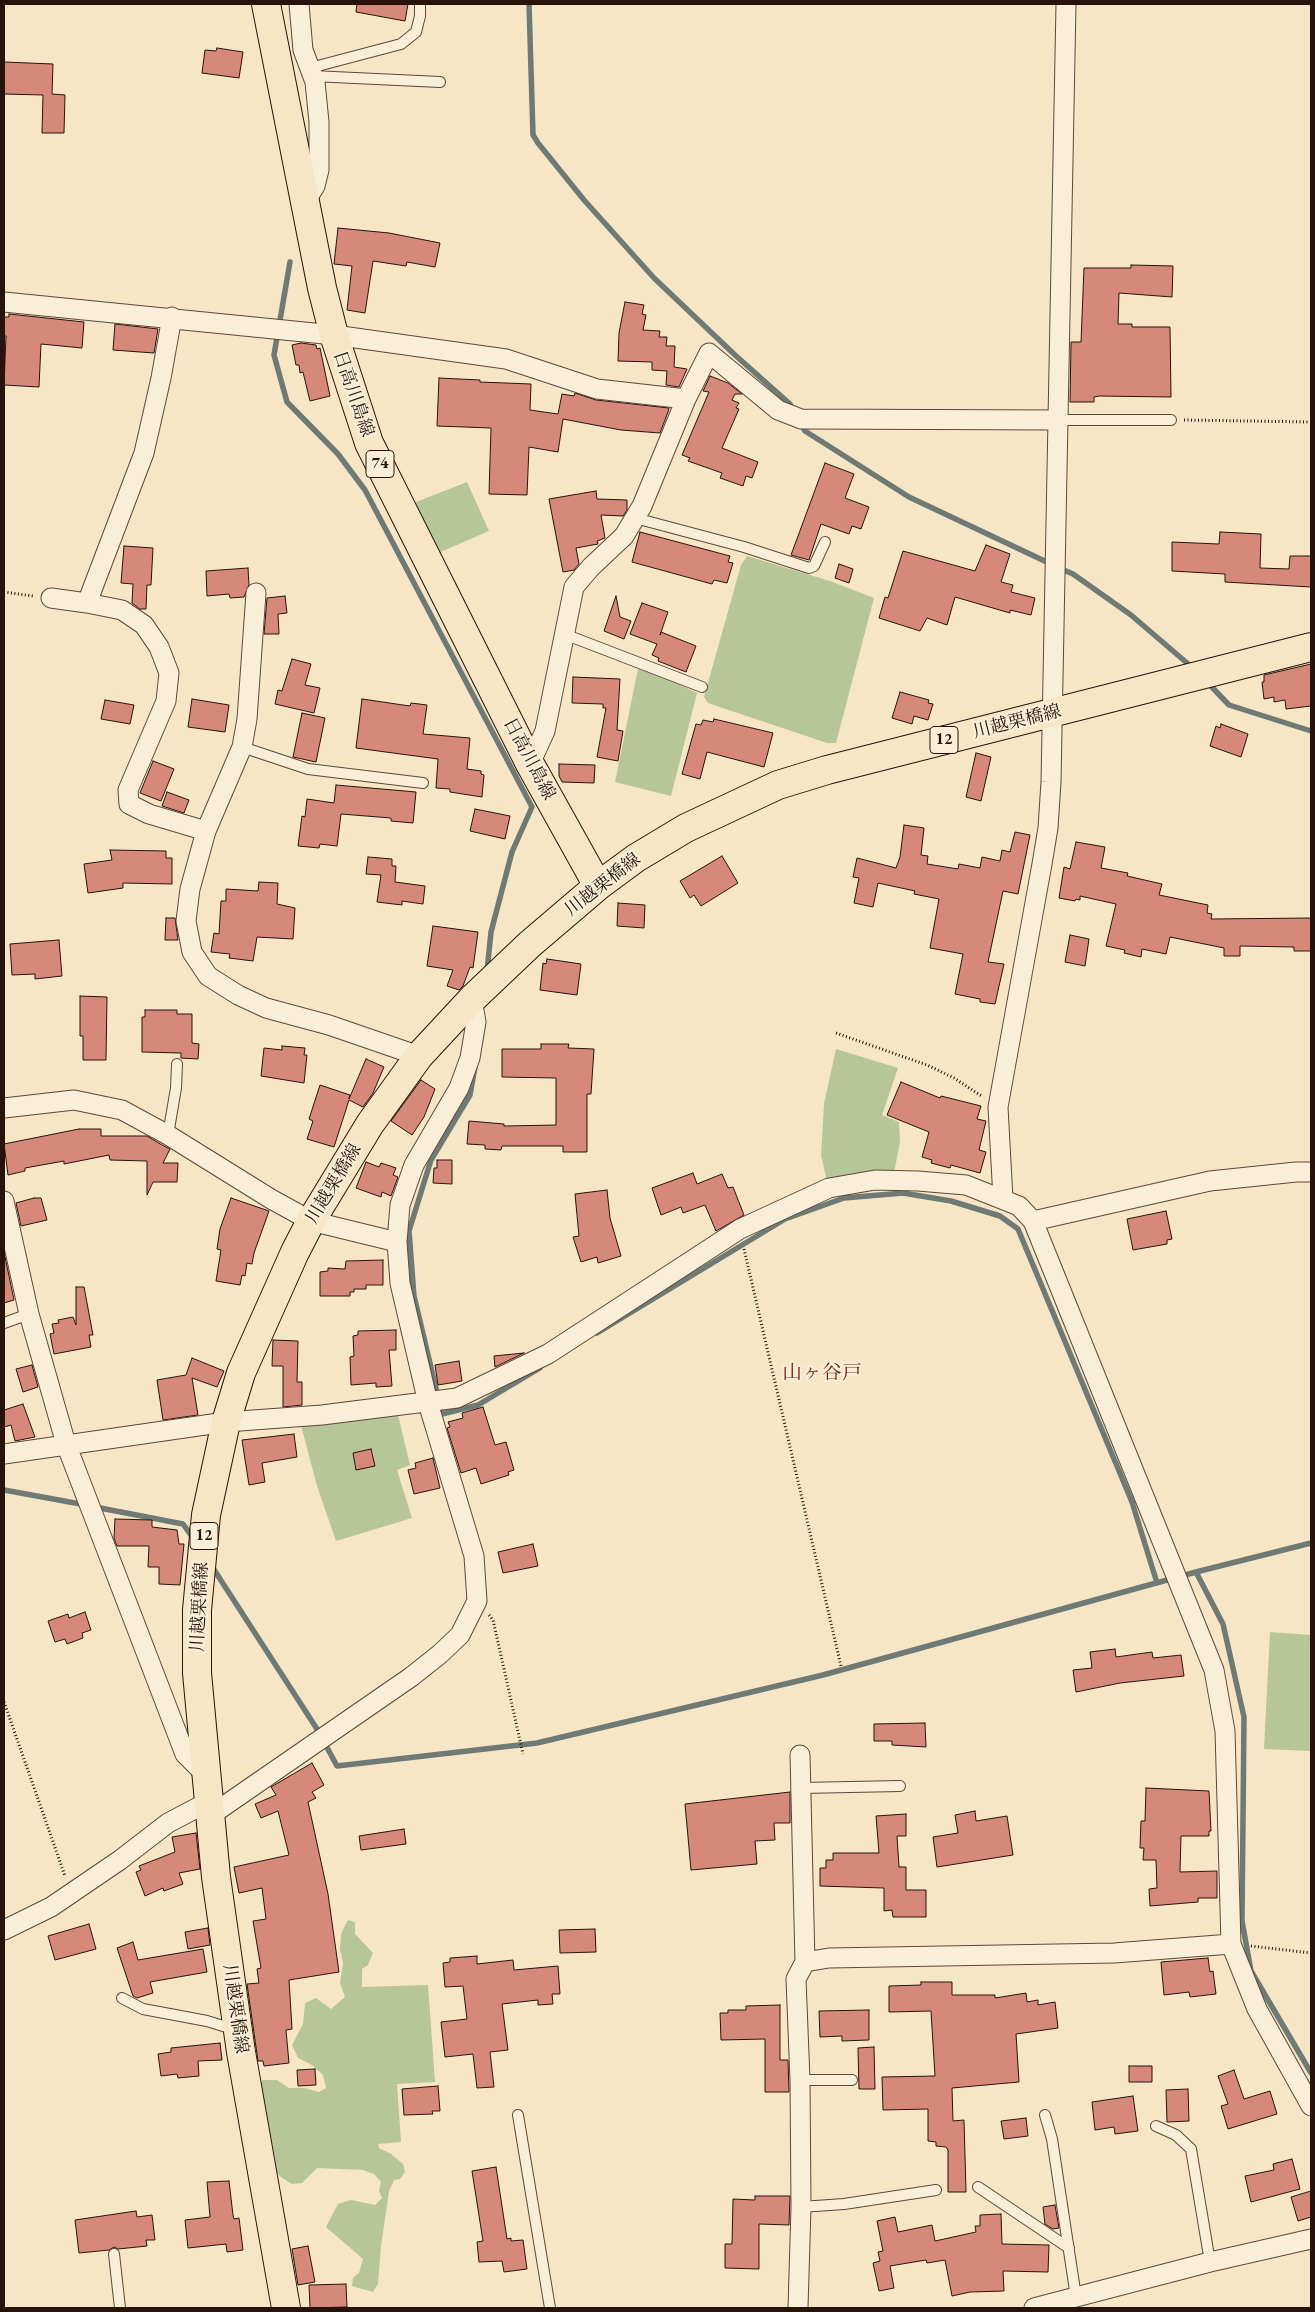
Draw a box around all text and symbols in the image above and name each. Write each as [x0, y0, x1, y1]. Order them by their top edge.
street label: 日高川島線 [328, 348, 378, 440]
road number: 74 [366, 450, 394, 478]
street label: 川越栗橋線 [971, 701, 1063, 743]
street label: 日高川島線 [498, 714, 560, 804]
road number: 12 [930, 726, 958, 754]
street label: 川越栗橋線 [561, 849, 645, 921]
street label: 川越栗橋線 [302, 1140, 366, 1228]
district label: 山ヶ谷戸 [782, 1362, 862, 1386]
road number: 12 [190, 1522, 218, 1550]
street label: 川越栗橋線 [187, 1561, 213, 1653]
street label: 川越栗橋線 [218, 1963, 252, 2055]

